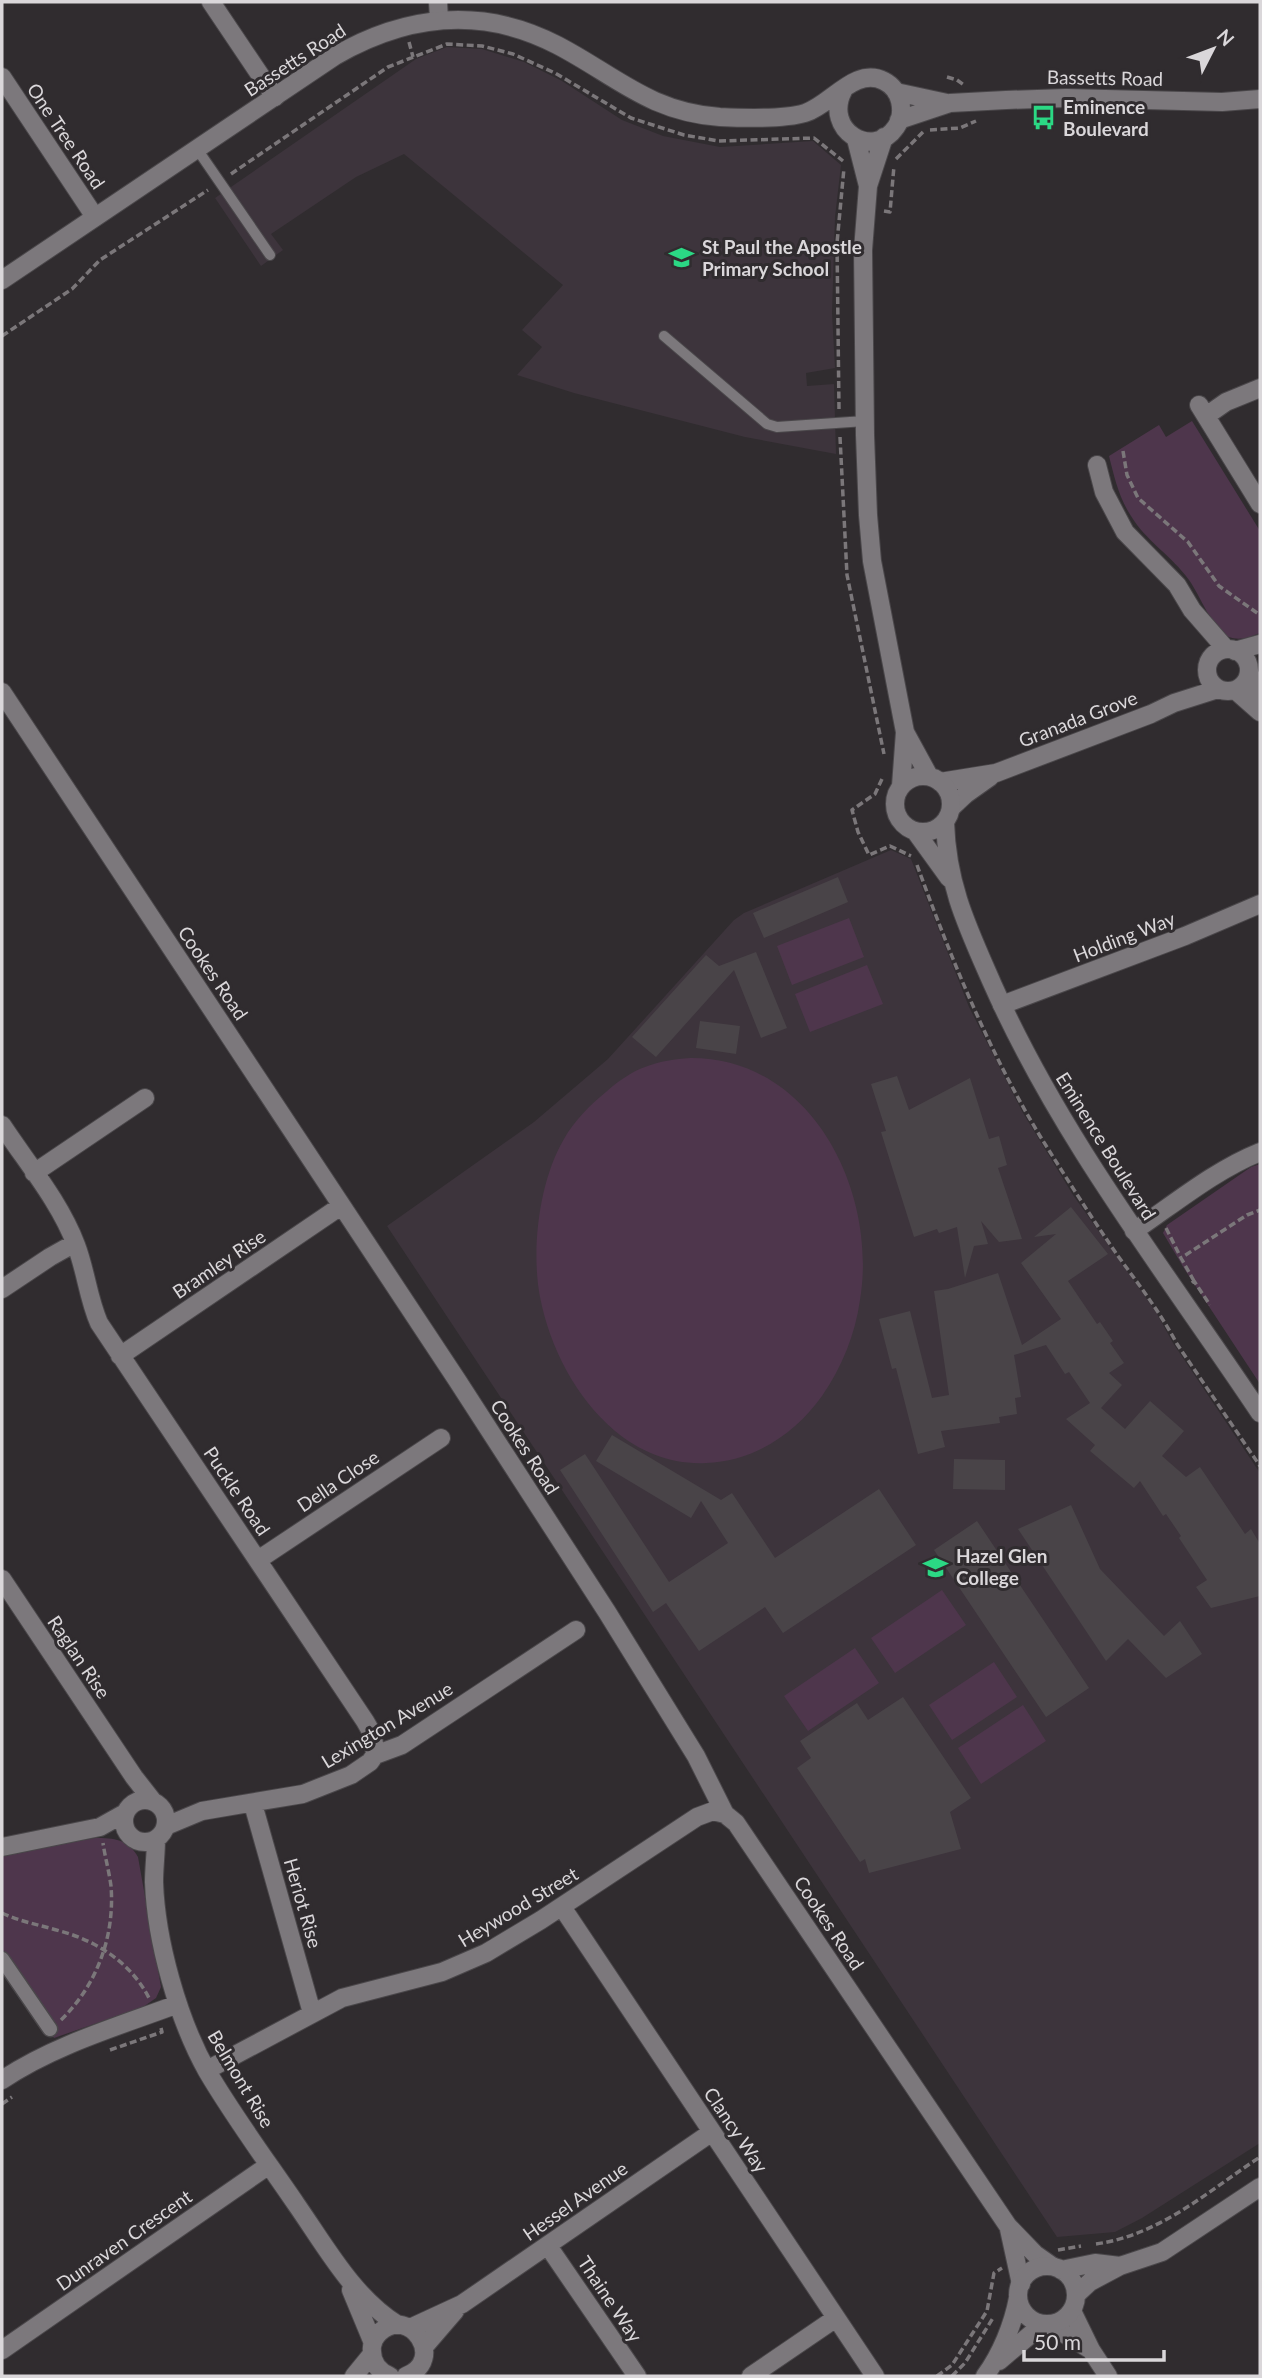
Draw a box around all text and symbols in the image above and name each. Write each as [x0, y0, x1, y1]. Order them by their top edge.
north arrow [1178, 14, 1248, 84]
street label: Bassetts Road [240, 18, 350, 101]
text: N [1213, 24, 1239, 50]
street label: Bassetts Road [1047, 65, 1163, 90]
street label: One Tree Road [23, 78, 110, 193]
place label: Eminence Boulevard [1063, 95, 1149, 140]
bus stop icon: Eminence Boulevard [1029, 104, 1057, 132]
place label: St Paul the Apostle Primary School [702, 235, 862, 280]
school or university icon: St Paul the Apostle Primary School [668, 244, 696, 272]
street label: Granada Grove [1015, 685, 1140, 752]
street label: Holding Way [1070, 906, 1178, 967]
street label: Cookes Road [174, 921, 253, 1024]
street label: Eminence Boulevard [1052, 1068, 1161, 1224]
street label: Bramley Rise [168, 1224, 269, 1303]
street label: Cookes Road [486, 1395, 565, 1498]
street label: Puckle Road [199, 1442, 276, 1540]
street label: Della Close [292, 1445, 383, 1516]
place label: Hazel Glen College [956, 1544, 1047, 1589]
school or university icon: Hazel Glen College [922, 1553, 950, 1581]
street label: Raglan Rise [43, 1611, 116, 1703]
street label: Lexington Avenue [317, 1676, 456, 1773]
street label: Heriot Rise [280, 1855, 327, 1951]
street label: Heywood Street [454, 1862, 582, 1951]
street label: Cookes Road [790, 1871, 869, 1974]
street label: Belmont Rise [203, 2026, 280, 2132]
street label: Clancy Way [700, 2083, 773, 2177]
street label: Hessel Avenue [518, 2156, 631, 2245]
street label: Dunraven Crescent [52, 2184, 196, 2295]
street label: Thaine Way [573, 2251, 648, 2346]
scale bar [1024, 2318, 1164, 2362]
text: 50 m [1034, 2329, 1081, 2354]

